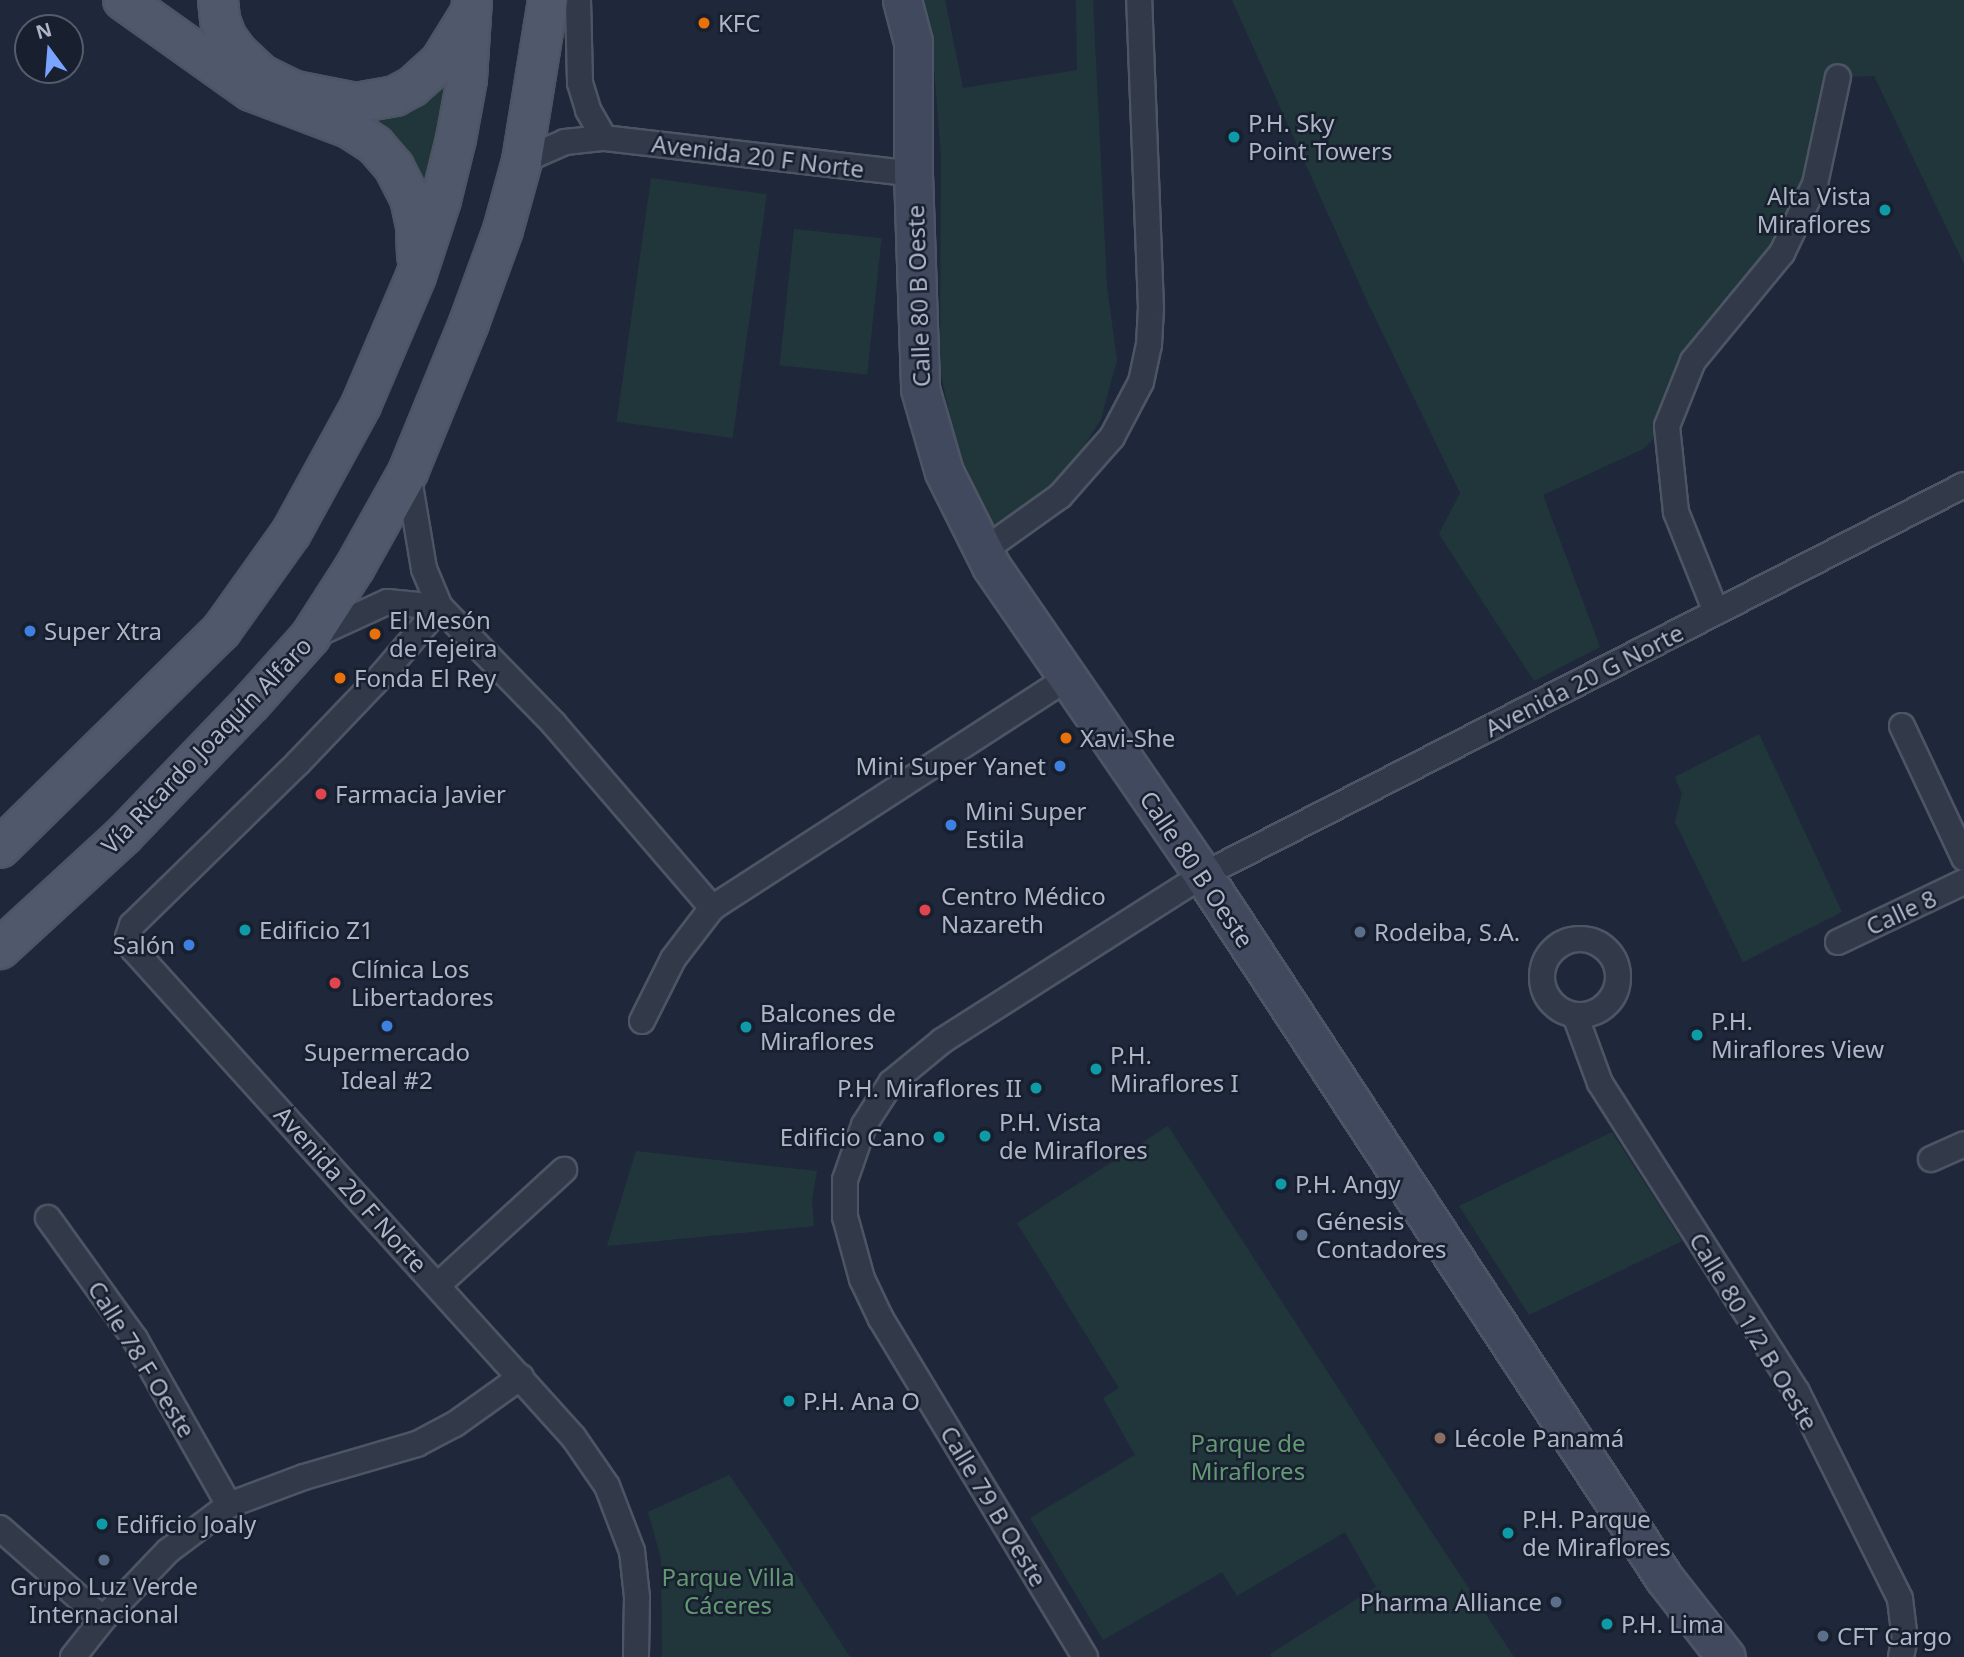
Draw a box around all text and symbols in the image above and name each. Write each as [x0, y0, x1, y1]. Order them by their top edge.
place label: KFC [718, 9, 760, 37]
north arrow [14, 14, 84, 84]
marker: KFC [696, 15, 712, 31]
text: N [33, 16, 55, 45]
place label: P.H. Sky Point Towers [1248, 109, 1392, 165]
street label: Avenida 20 F Norte [650, 129, 866, 183]
marker: P.H. Sky Point Towers [1226, 129, 1242, 145]
place label: Alta Vista Miraflores [1757, 182, 1871, 238]
marker: Alta Vista Miraflores [1877, 202, 1893, 218]
street label: Calle 80 B Oeste [900, 204, 936, 388]
place label: El Mesón de Tejeira [389, 606, 498, 662]
place label: Super Xtra [44, 617, 162, 645]
street label: Avenida 20 G Norte [1480, 617, 1688, 743]
marker: Super Xtra [22, 623, 38, 639]
marker: El Mesón de Tejeira [367, 626, 383, 642]
street label: Vía Ricardo Joaquín Alfaro [95, 631, 317, 859]
place label: Fonda El Rey [354, 664, 496, 692]
marker: Fonda El Rey [332, 670, 348, 686]
place label: Xavi-She [1080, 724, 1175, 752]
marker: Xavi-She [1058, 730, 1074, 746]
place label: Mini Super Yanet [855, 752, 1046, 780]
marker: Mini Super Yanet [1052, 758, 1068, 774]
place label: Farmacia Javier [335, 780, 506, 808]
street label: Calle 80 B Oeste [1134, 785, 1260, 953]
marker: Farmacia Javier [313, 786, 329, 802]
place label: Mini Super Estila [965, 797, 1086, 853]
marker: Mini Super Estila [943, 817, 959, 833]
place label: Centro Médico Nazareth [941, 882, 1106, 938]
street label: Calle 8 [1861, 883, 1941, 941]
marker: Centro Médico Nazareth [915, 900, 935, 920]
place label: Edificio Z1 [259, 916, 374, 944]
place label: Rodeiba, S.A. [1374, 918, 1520, 946]
marker: Edificio Z1 [237, 922, 253, 938]
marker: Rodeiba, S.A. [1352, 924, 1368, 940]
place label: Salón [113, 931, 175, 959]
marker: Salón [181, 937, 197, 953]
place label: Clínica Los Libertadores [351, 955, 494, 1011]
marker: Clínica Los Libertadores [325, 973, 345, 993]
place label: Balcones de Miraflores [760, 999, 896, 1055]
place label: P.H. Miraflores View [1711, 1007, 1884, 1063]
marker: Supermercado Ideal #2 [379, 1018, 395, 1034]
marker: Balcones de Miraflores [738, 1019, 754, 1035]
marker: P.H. Miraflores View [1689, 1027, 1705, 1043]
place label: Supermercado Ideal #2 [304, 1038, 470, 1094]
place label: P.H. Miraflores I [1110, 1041, 1239, 1097]
marker: P.H. Miraflores I [1088, 1061, 1104, 1077]
place label: P.H. Miraflores II [837, 1074, 1022, 1102]
marker: P.H. Miraflores II [1028, 1080, 1044, 1096]
street label: Avenida 20 F Norte [269, 1100, 433, 1278]
place label: P.H. Vista de Miraflores [999, 1108, 1148, 1164]
place label: Edificio Cano [780, 1123, 925, 1151]
marker: P.H. Vista de Miraflores [977, 1128, 993, 1144]
marker: Edificio Cano [931, 1129, 947, 1145]
place label: P.H. Angy [1295, 1170, 1400, 1198]
marker: P.H. Angy [1273, 1176, 1289, 1192]
place label: Génesis Contadores [1316, 1207, 1446, 1263]
marker: Génesis Contadores [1294, 1227, 1310, 1243]
street label: Calle 80 1/2 B Oeste [1684, 1227, 1824, 1435]
street label: Calle 78 F Oeste [82, 1275, 202, 1443]
place label: P.H. Ana O [803, 1387, 920, 1415]
marker: P.H. Ana O [781, 1393, 797, 1409]
street label: Calle 79 B Oeste [935, 1420, 1053, 1592]
place label: Lécole Panamá [1454, 1424, 1624, 1452]
park label: Parque de Miraflores [1190, 1429, 1306, 1485]
marker: Lécole Panamá [1432, 1430, 1448, 1446]
place label: P.H. Parque de Miraflores [1522, 1505, 1671, 1561]
place label: Edificio Joaly [116, 1510, 256, 1538]
marker: Edificio Joaly [94, 1516, 110, 1532]
marker: P.H. Parque de Miraflores [1500, 1525, 1516, 1541]
marker: Grupo Luz Verde Internacional [96, 1552, 112, 1568]
park label: Parque Villa Cáceres [661, 1563, 795, 1619]
place label: Grupo Luz Verde Internacional [10, 1572, 198, 1628]
place label: Pharma Alliance [1360, 1588, 1542, 1616]
marker: Pharma Alliance [1548, 1594, 1564, 1610]
place label: P.H. Lima [1621, 1610, 1724, 1638]
marker: P.H. Lima [1599, 1616, 1615, 1632]
place label: CFT Cargo [1837, 1622, 1952, 1650]
marker: CFT Cargo [1815, 1628, 1831, 1644]

